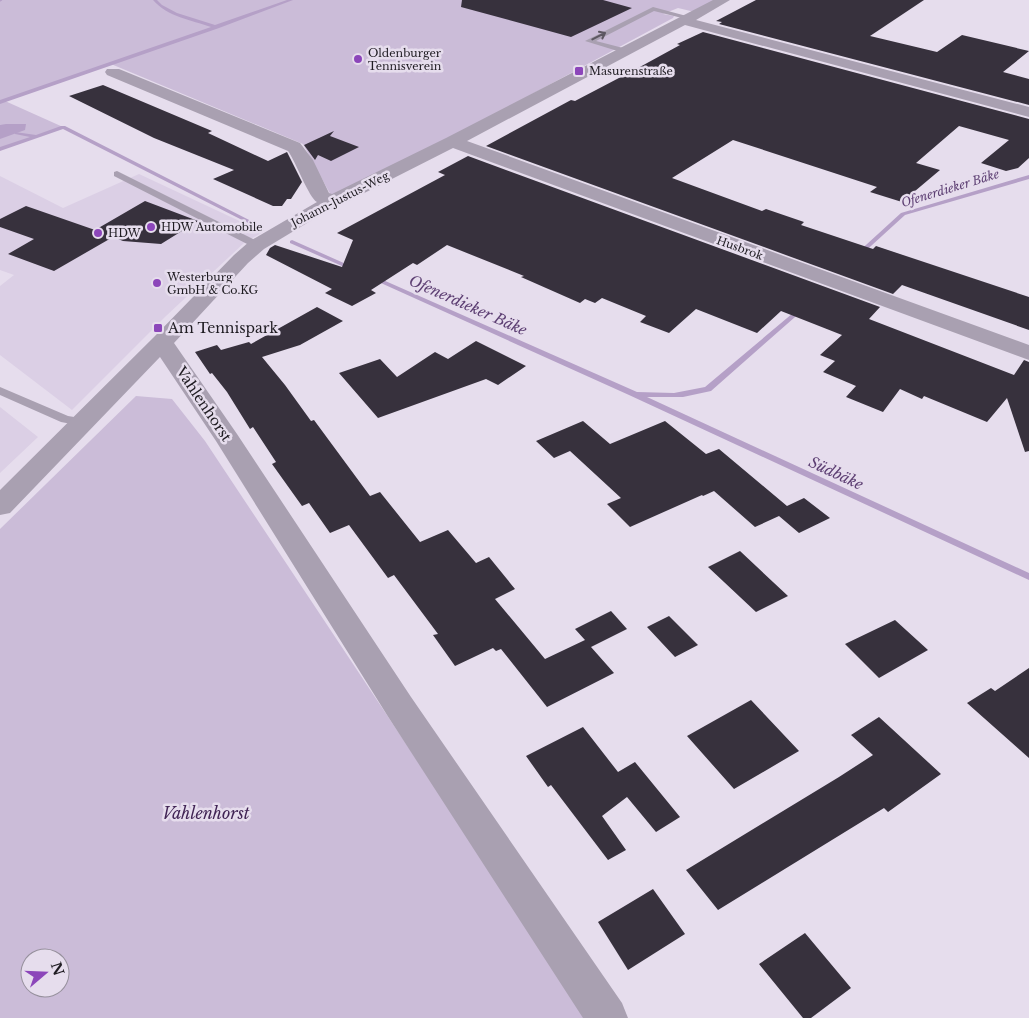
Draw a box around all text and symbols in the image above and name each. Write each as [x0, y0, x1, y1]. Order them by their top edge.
one-way arrow [592, 31, 607, 41]
place label: Oldenburger Tennisverein [368, 46, 442, 73]
marker: Oldenburger Tennisverein [352, 53, 364, 65]
place label: Masurenstraße [589, 64, 673, 78]
marker: Masurenstraße [573, 65, 585, 77]
water label: Ofenerdieker Bäke [899, 166, 1001, 210]
street label: Johann-Justus-Weg [287, 168, 392, 231]
place label: HDW Automobile [161, 220, 263, 234]
marker: HDW Automobile [145, 221, 157, 233]
place label: HDW [108, 226, 142, 240]
marker: HDW [92, 227, 104, 239]
street label: Husbrok [715, 233, 765, 263]
place label: Westerburg GmbH & Co.KG [166, 270, 258, 297]
water label: Ofenerdieker Bäke [406, 270, 530, 340]
marker: Westerburg GmbH & Co.KG [151, 277, 163, 289]
place label: Am Tennispark [167, 319, 279, 337]
marker: Am Tennispark [152, 322, 164, 334]
street label: Vahlenhorst [172, 362, 236, 445]
water label: Südbäke [806, 452, 866, 494]
park label: Vahlenhorst [162, 803, 250, 823]
north arrow [20, 948, 70, 998]
text: N [47, 960, 68, 978]

